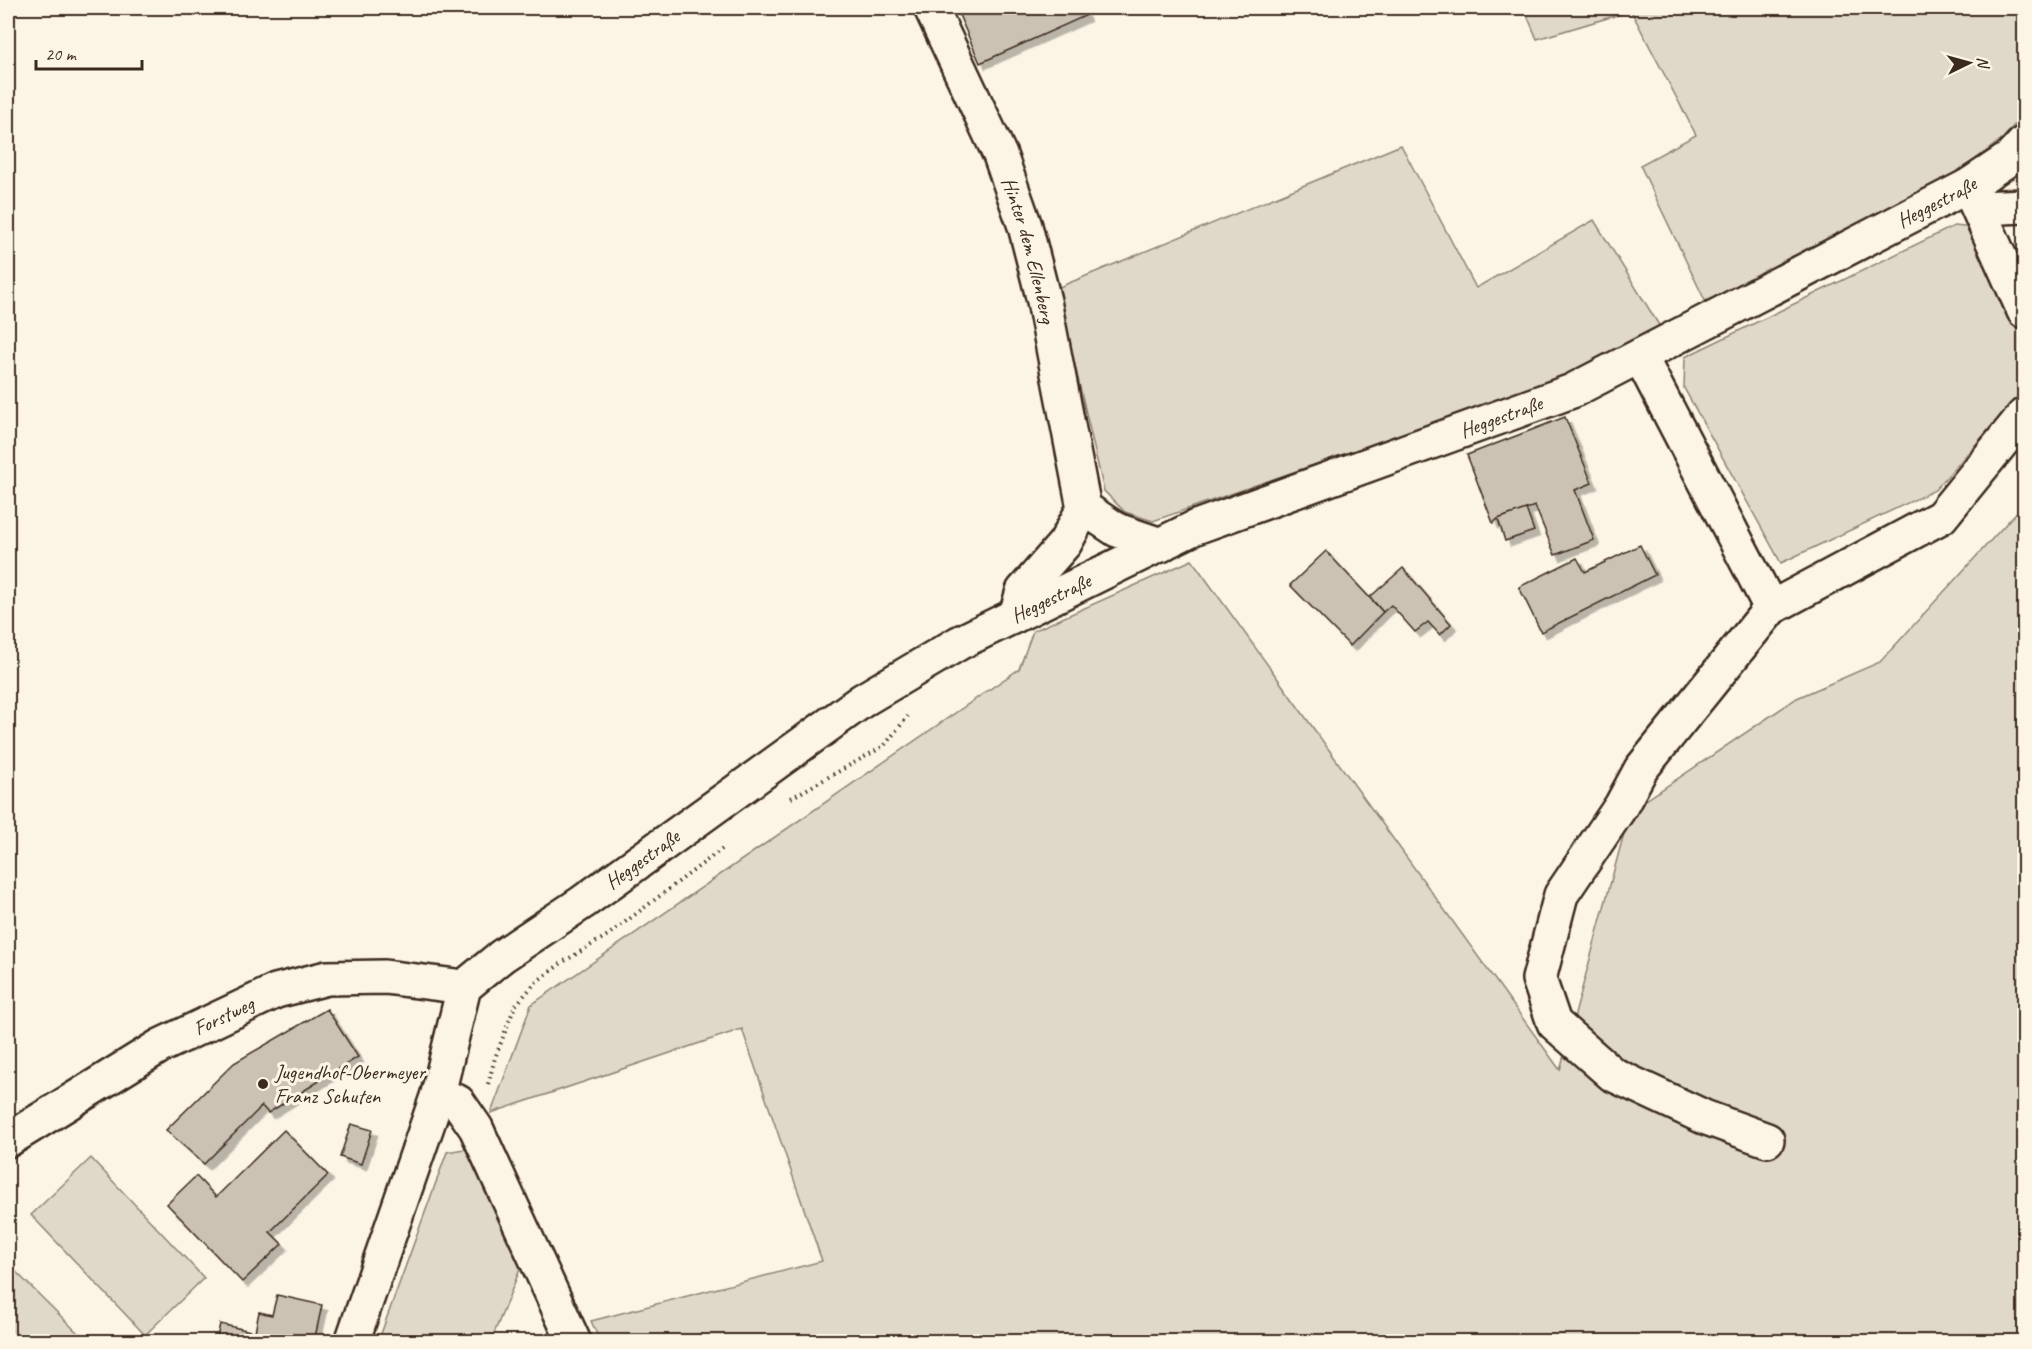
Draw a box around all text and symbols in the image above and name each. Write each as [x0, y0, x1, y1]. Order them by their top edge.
scale bar [36, 33, 142, 71]
north arrow [1939, 33, 1999, 93]
text: 20 m [45, 43, 78, 65]
text: N [1973, 56, 1994, 71]
street label: Heggestraße [1892, 170, 1983, 234]
street label: Hinter dem Ellenberg [996, 174, 1061, 327]
street label: Heggestraße [1456, 389, 1548, 444]
street label: Heggestraße [1006, 567, 1097, 629]
street label: Heggestraße [600, 822, 686, 895]
street label: Forstweg [189, 990, 259, 1041]
place label: Jugendhof-Obermeyer Franz Schuten [274, 1059, 426, 1109]
marker: Jugendhof-Obermeyer Franz Schuten [256, 1077, 270, 1091]

